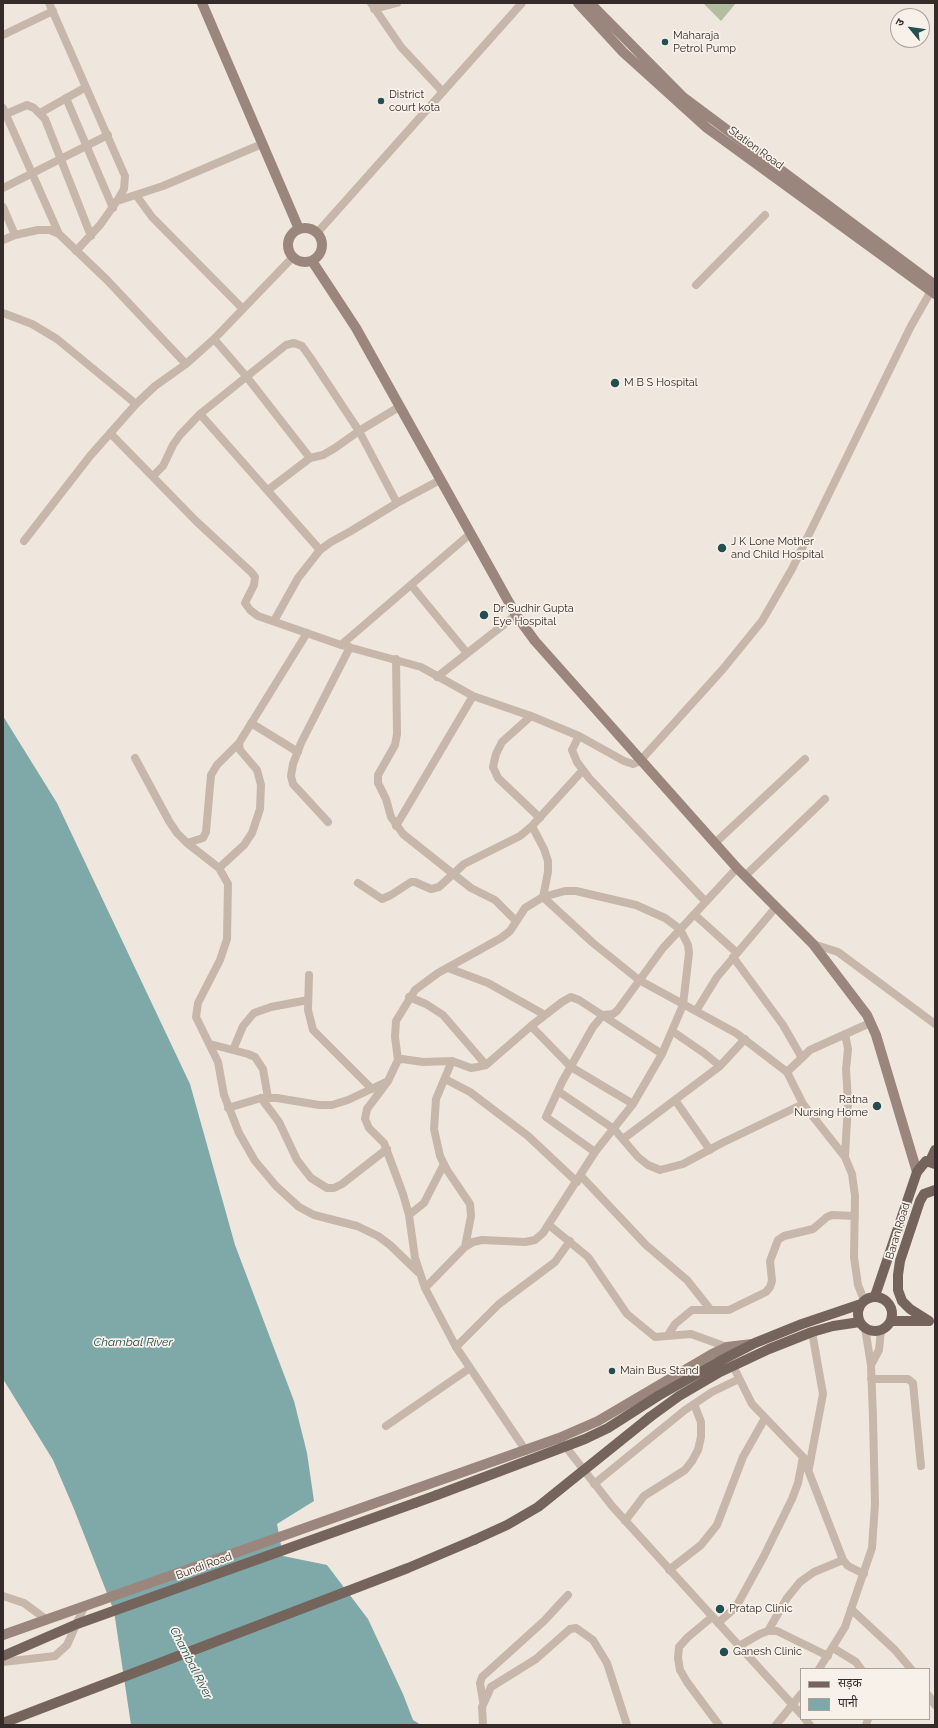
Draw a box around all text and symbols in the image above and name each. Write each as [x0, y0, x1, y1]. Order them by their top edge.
north arrow [890, 8, 930, 48]
text: उ [893, 16, 907, 28]
place label: Maharaja Petrol Pump [673, 29, 736, 55]
marker: Maharaja Petrol Pump [660, 37, 670, 47]
place label: District court kota [389, 88, 440, 114]
marker: District court kota [376, 96, 386, 106]
street label: Station Road [726, 124, 786, 172]
place label: M B S Hospital [624, 376, 698, 390]
marker: M B S Hospital [609, 377, 621, 389]
place label: J K Lone Mother and Child Hospital [731, 535, 824, 561]
marker: J K Lone Mother and Child Hospital [716, 542, 728, 554]
place label: Dr Sudhir Gupta Eye Hospital [493, 602, 574, 628]
marker: Dr Sudhir Gupta Eye Hospital [478, 609, 490, 621]
place label: Ratna Nursing Home [794, 1093, 868, 1119]
marker: Ratna Nursing Home [871, 1100, 883, 1112]
street label: Baran Road [883, 1201, 913, 1261]
water label: Chambal River [93, 1335, 173, 1349]
place label: Main Bus Stand [620, 1364, 699, 1378]
marker: Main Bus Stand [607, 1366, 617, 1376]
street label: Bundi Road [174, 1550, 234, 1582]
place label: Pratap Clinic [729, 1602, 793, 1616]
marker: Pratap Clinic [714, 1603, 726, 1615]
water label: Chambal River [167, 1625, 215, 1701]
place label: Ganesh Clinic [733, 1645, 802, 1659]
marker: Ganesh Clinic [718, 1646, 730, 1658]
legend [800, 1668, 930, 1720]
text: सड़क [838, 1676, 862, 1690]
text: पानी [838, 1696, 858, 1710]

